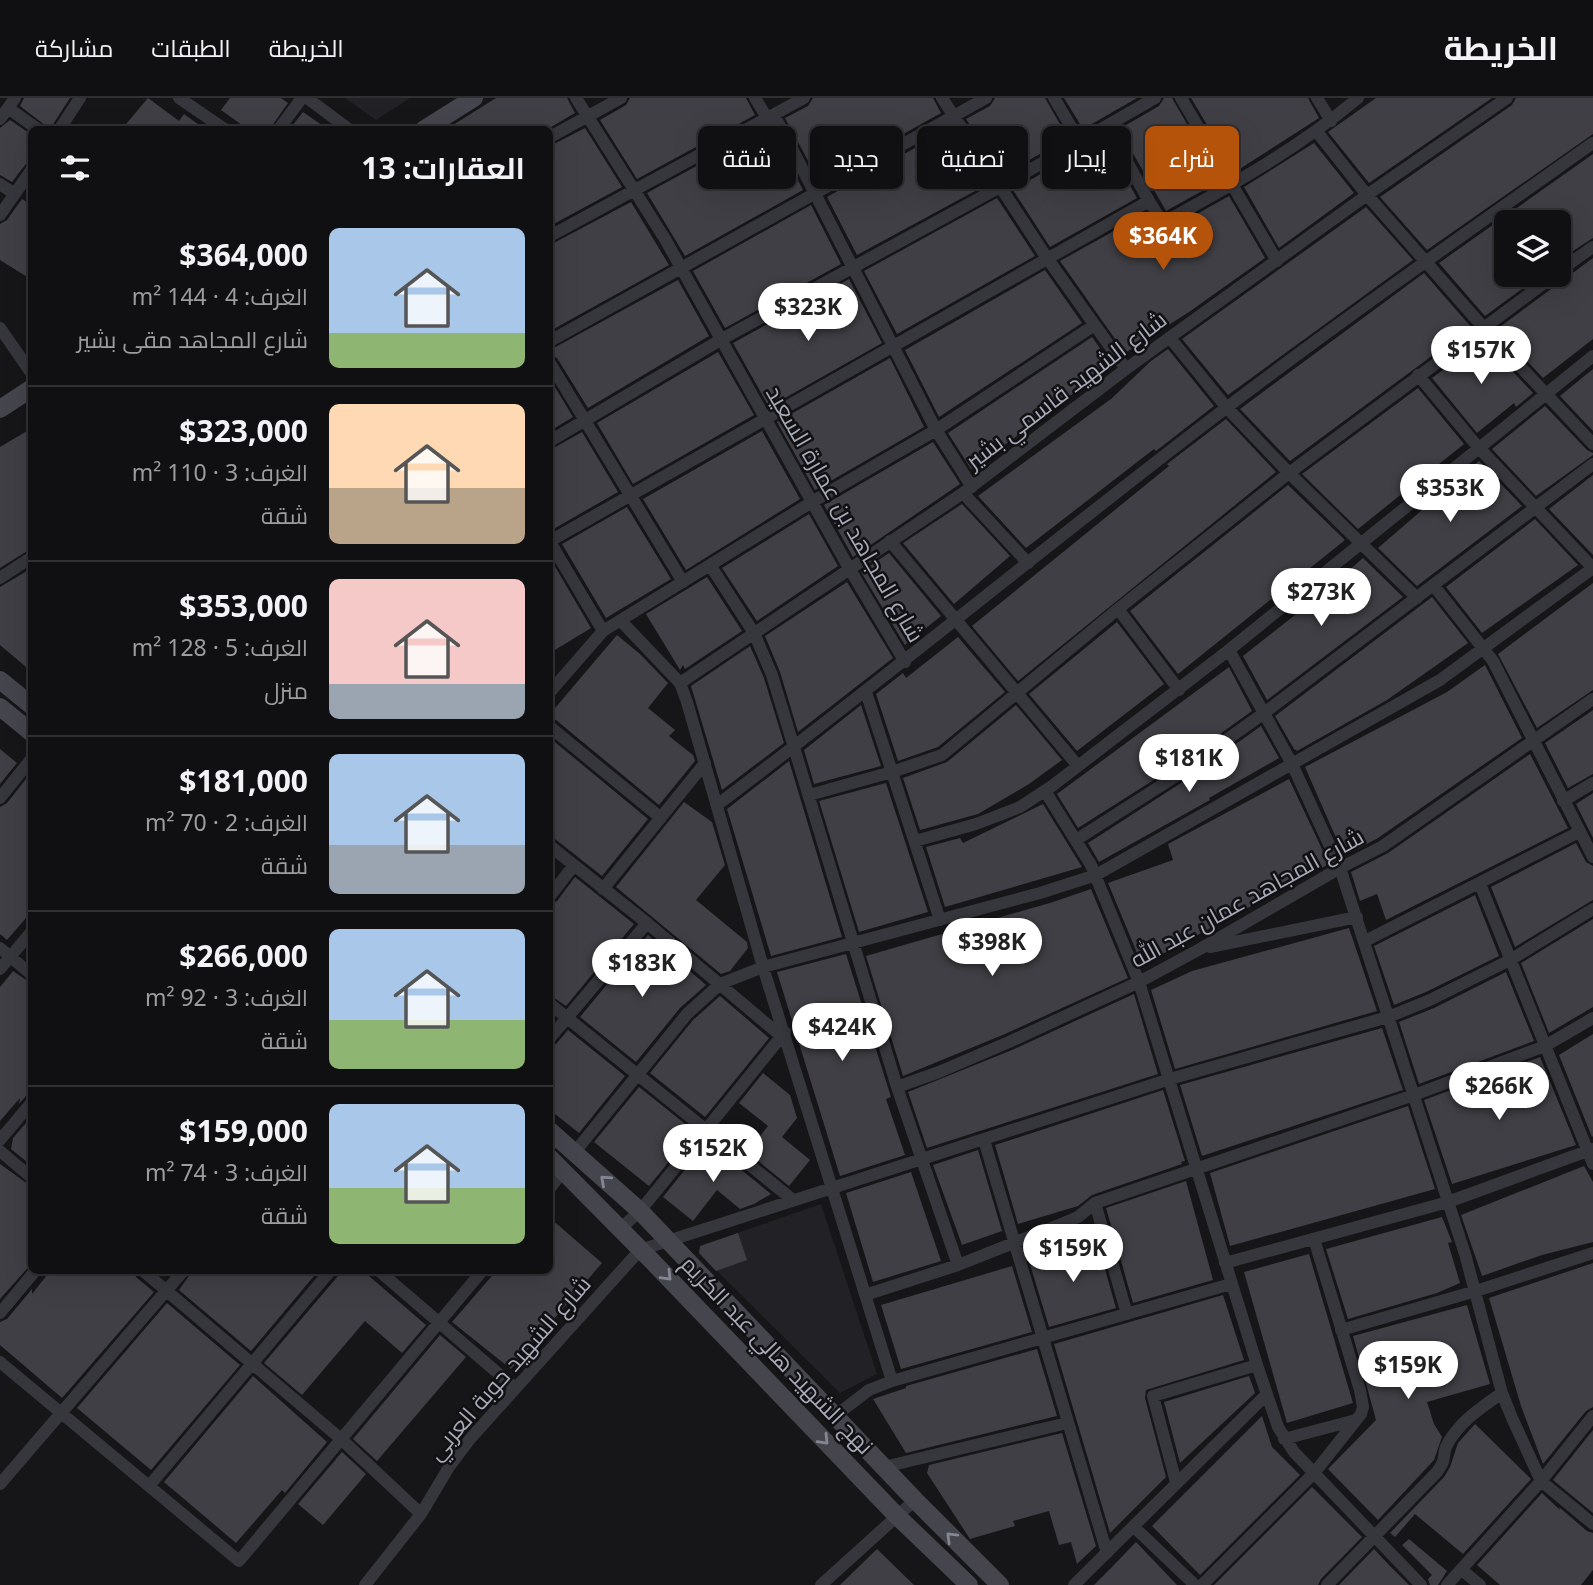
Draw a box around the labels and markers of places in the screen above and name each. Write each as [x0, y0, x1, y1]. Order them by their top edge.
pin: $364K [1114, 212, 1212, 272]
pin: $323K [759, 284, 857, 343]
pin: $157K [1432, 327, 1530, 386]
pin: $353K [1401, 464, 1499, 524]
pin: $273K [1272, 568, 1370, 628]
pin: $181K [1140, 734, 1238, 794]
pin: $398K [943, 918, 1041, 978]
pin: $183K [593, 940, 691, 999]
pin: $424K [793, 1004, 891, 1063]
pin: $266K [1450, 1062, 1548, 1122]
pin: $152K [664, 1124, 762, 1184]
pin: $159K [1024, 1224, 1122, 1284]
pin: $159K [1359, 1342, 1457, 1401]

